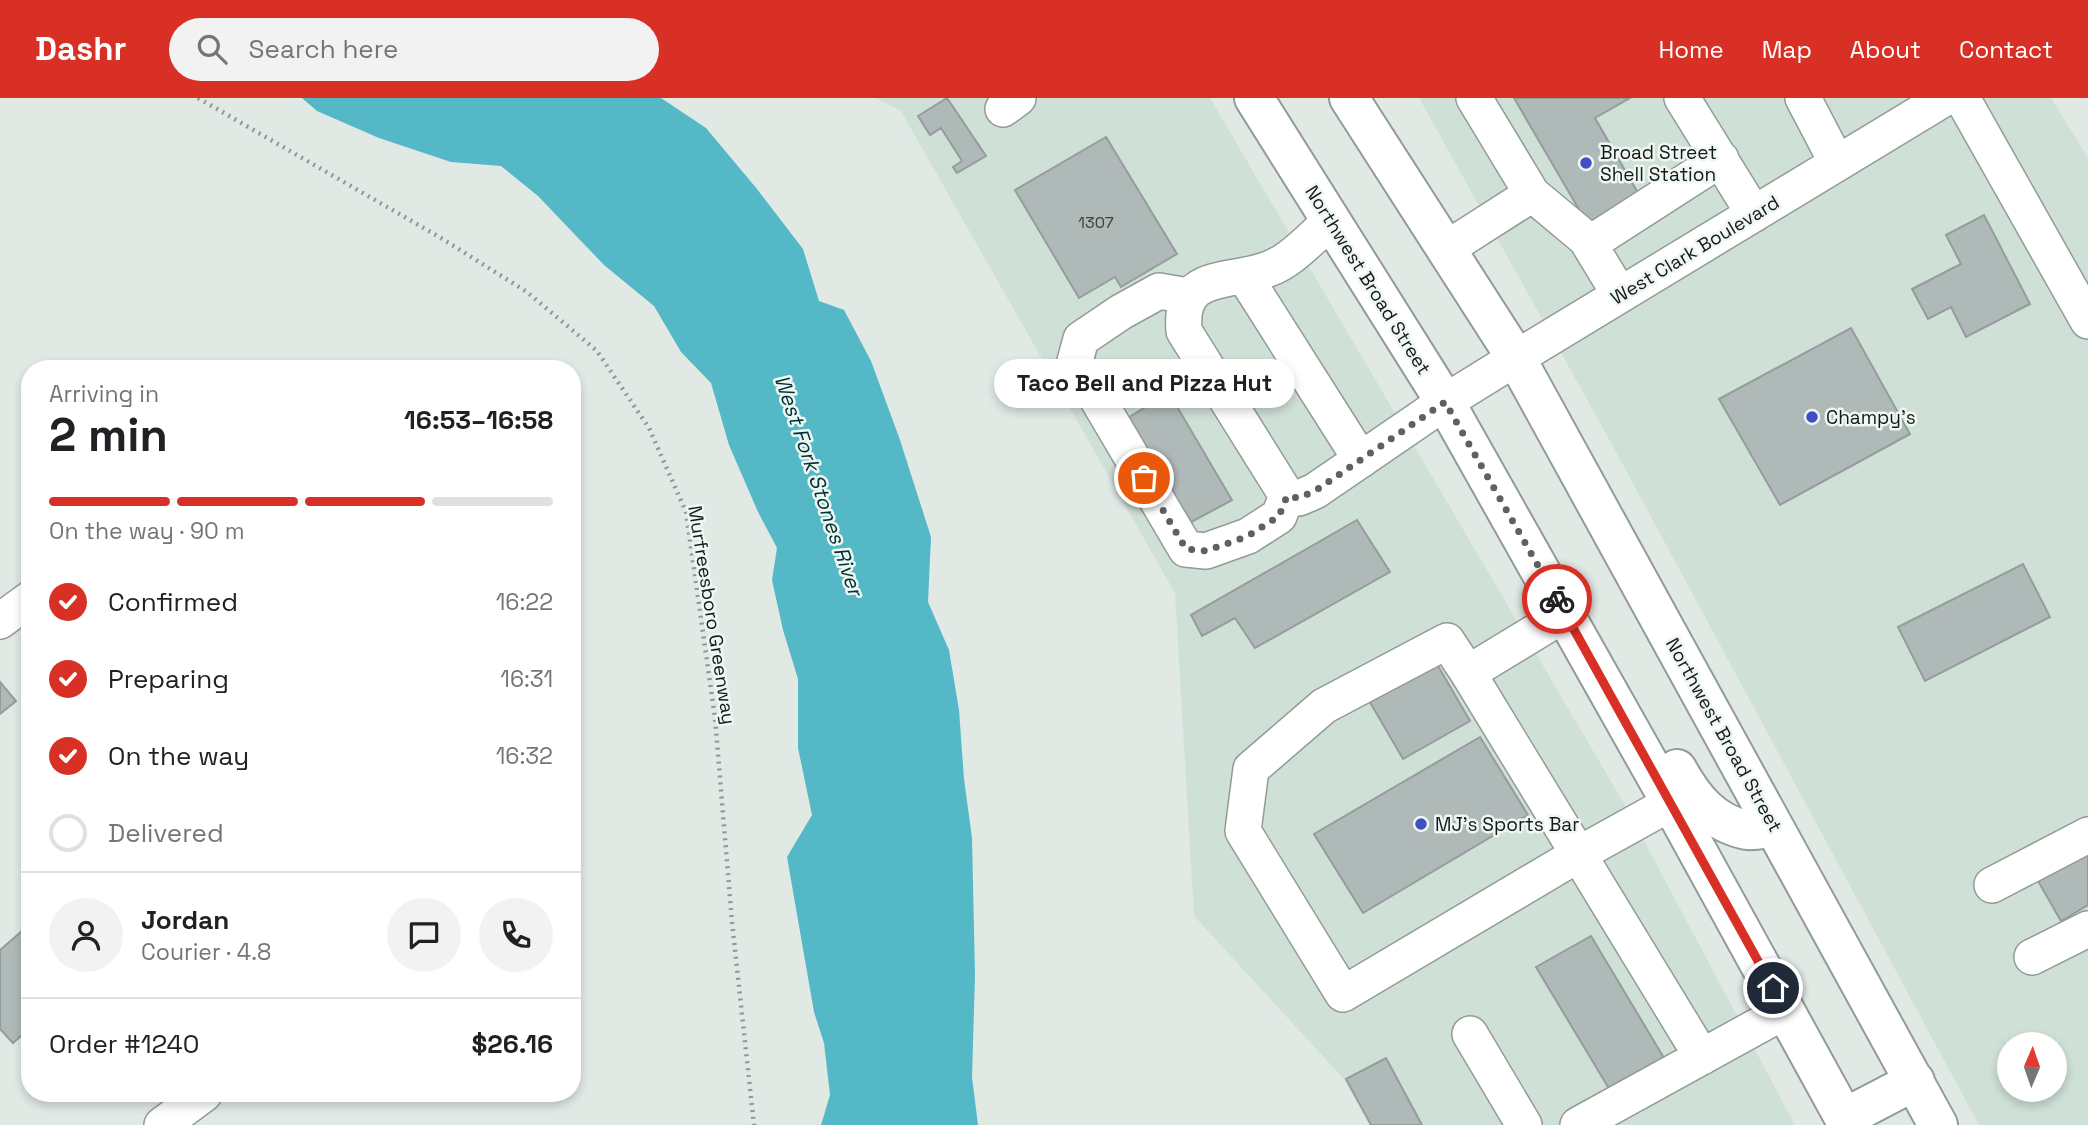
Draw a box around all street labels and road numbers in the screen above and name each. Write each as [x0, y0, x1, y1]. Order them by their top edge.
street label: Northwest Broad Street [1300, 181, 1436, 379]
street label: West Clark Boulevard [1606, 190, 1784, 310]
street label: Murfreesboro Greenway [682, 504, 742, 726]
street label: Northwest Broad Street [1660, 633, 1788, 837]

